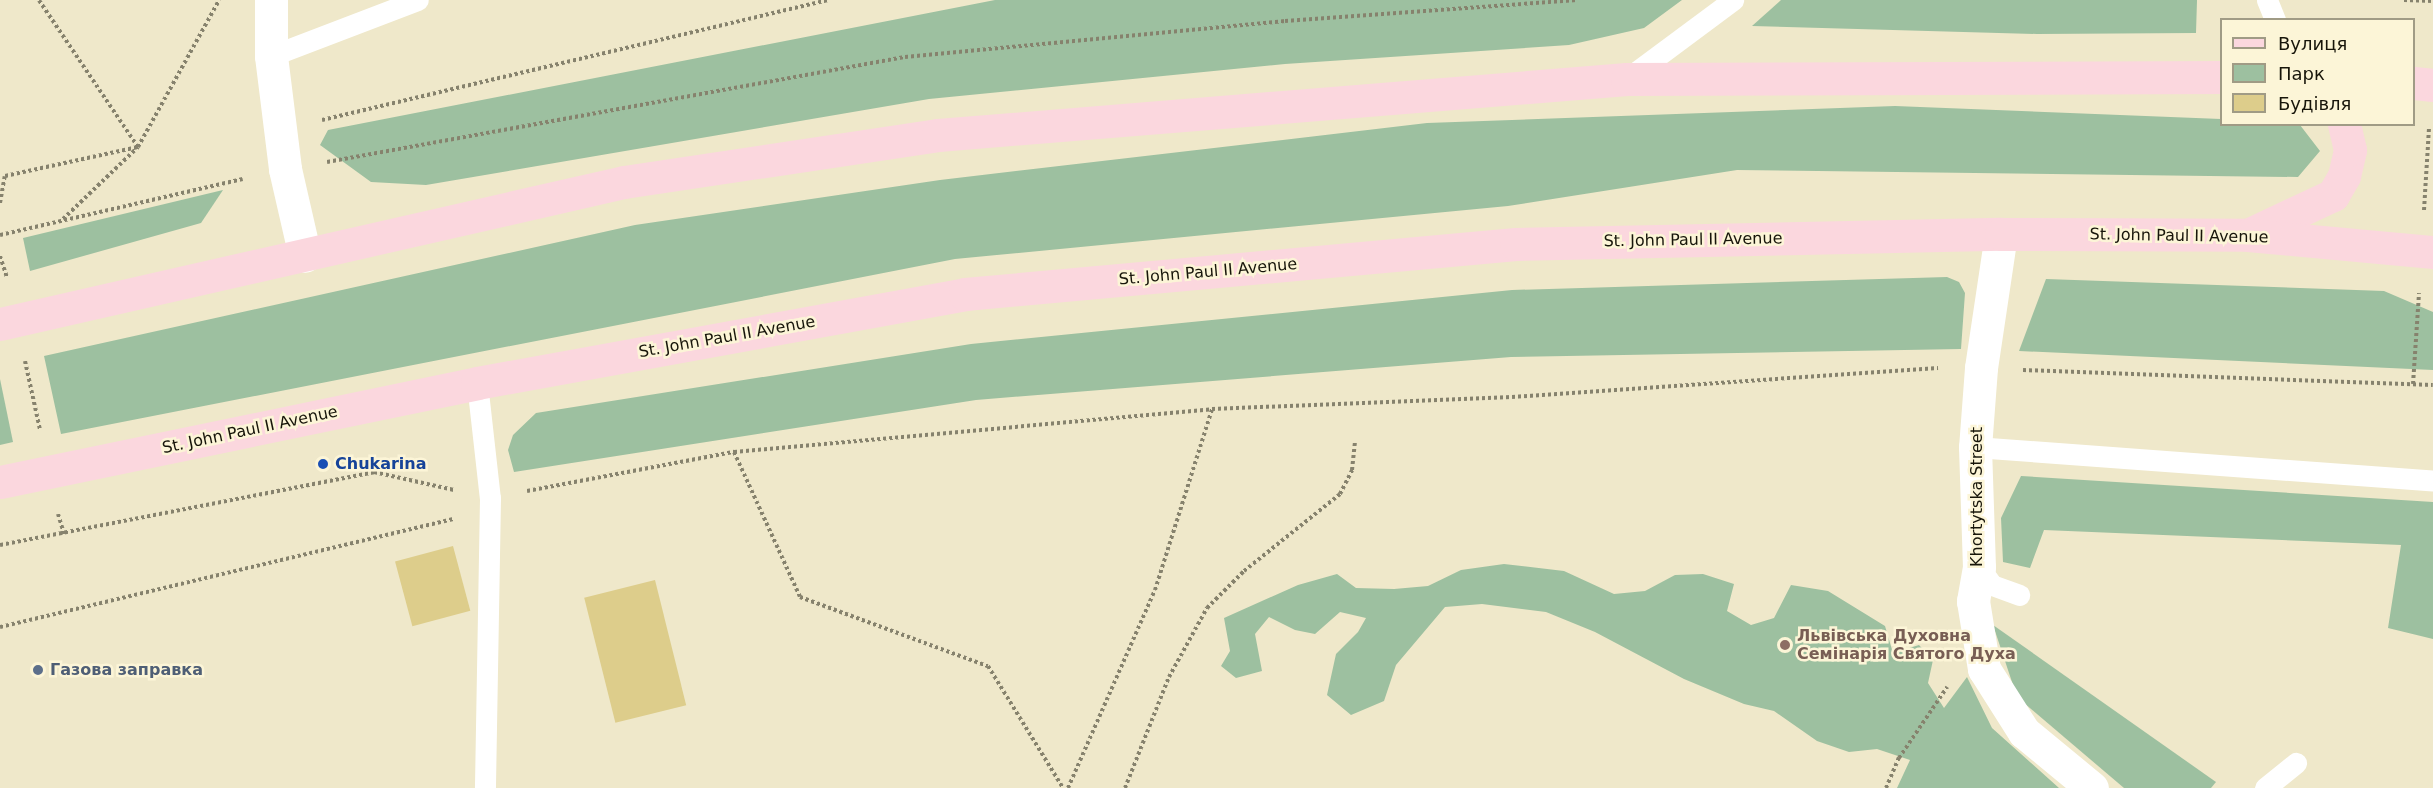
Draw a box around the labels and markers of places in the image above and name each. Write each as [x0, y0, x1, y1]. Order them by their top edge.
place label: Chukarina [335, 454, 427, 474]
marker: Chukarina [316, 457, 330, 471]
place label: Львівська Духовна Семінарія Святого Духа [1797, 626, 2016, 664]
marker: Львівська Духовна Семінарія Святого Духа [1778, 638, 1792, 652]
place label: Газова заправка [50, 660, 203, 680]
marker: Газова заправка [31, 663, 45, 677]

